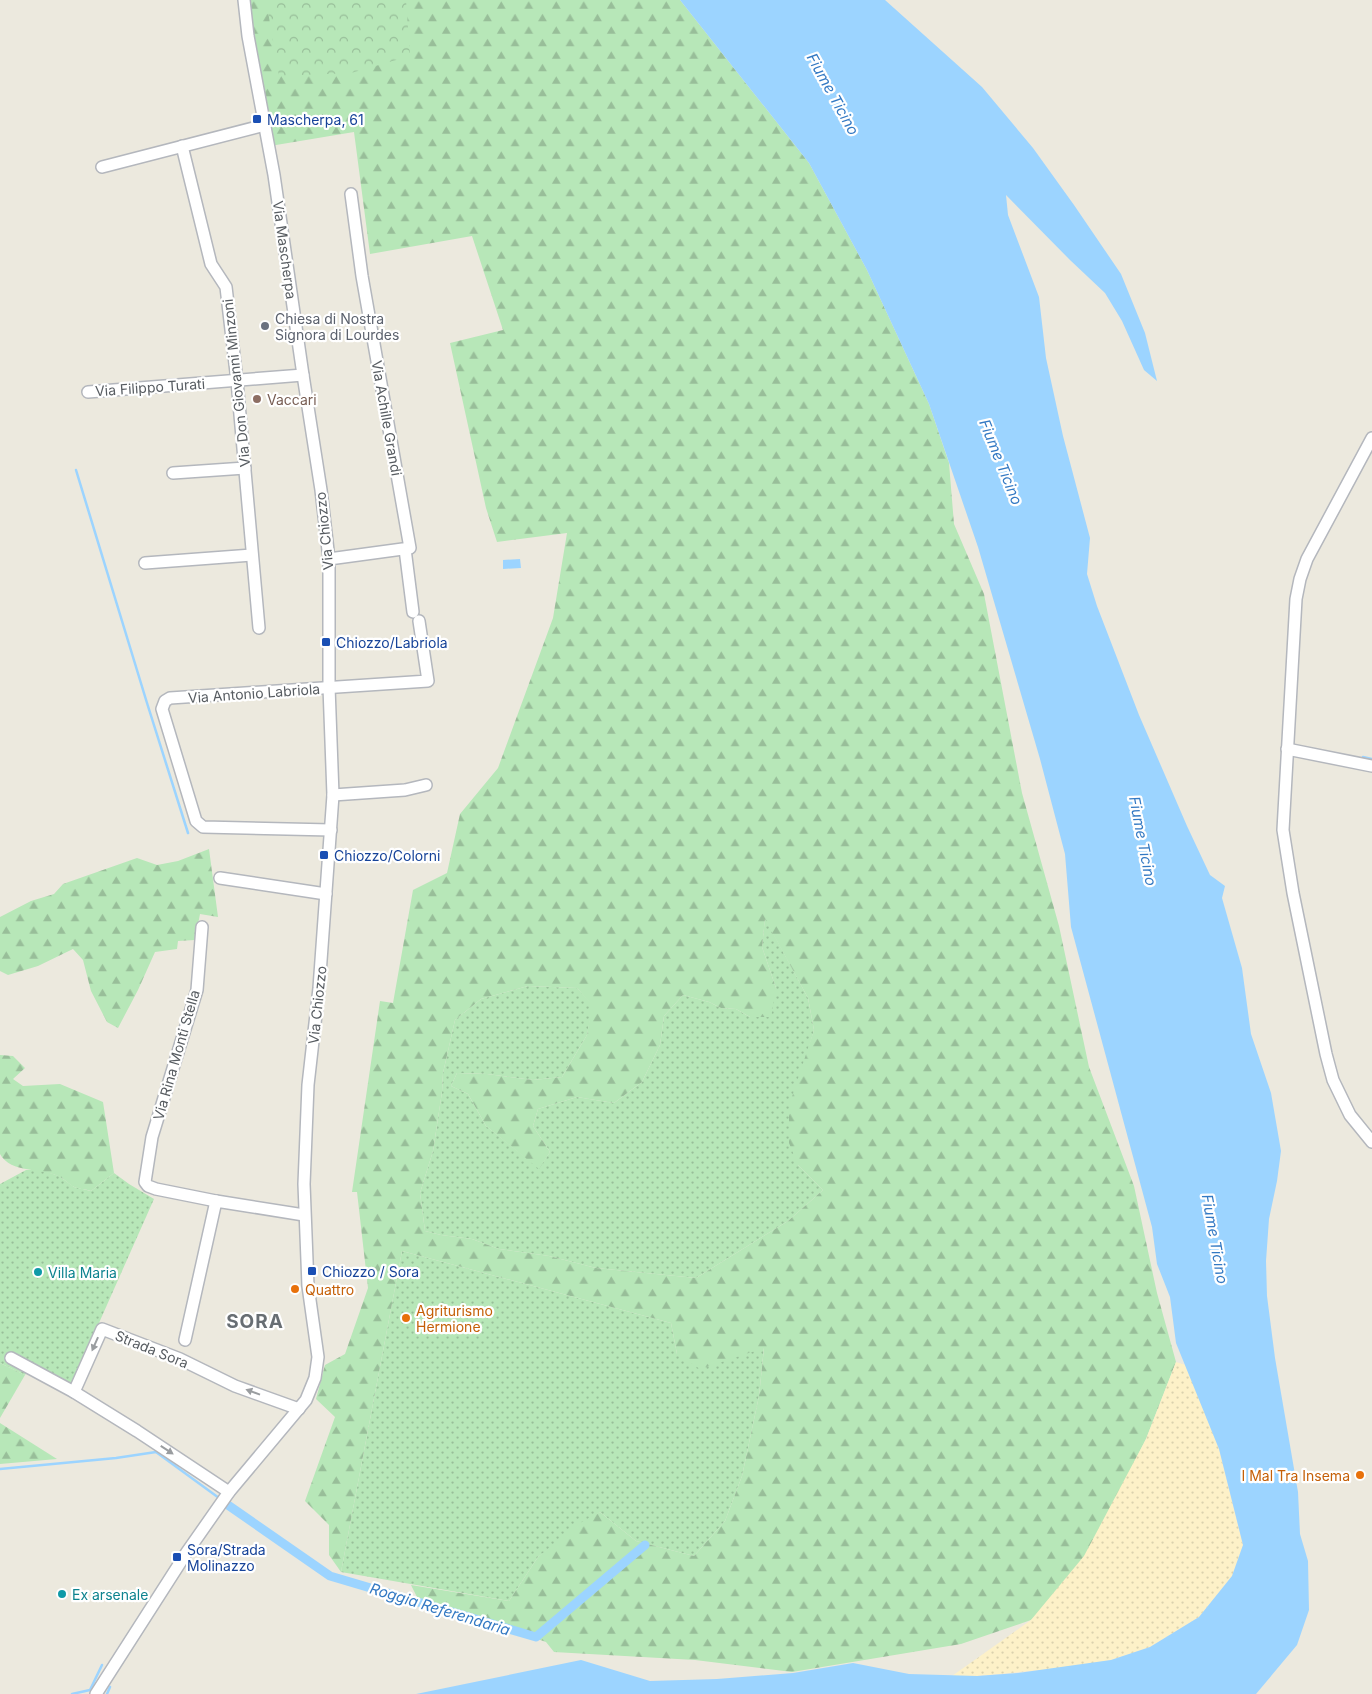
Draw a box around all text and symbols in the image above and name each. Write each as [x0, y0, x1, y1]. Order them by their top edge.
water label: Fiume Ticino [803, 50, 863, 138]
place label: Mascherpa, 61 [267, 111, 364, 128]
marker: Mascherpa, 61 [251, 113, 263, 125]
street label: Via Mascherpa [270, 200, 300, 300]
street label: Via Don Giovanni Minzoni [219, 298, 253, 468]
place label: Chiesa di Nostra Signora di Lourdes [275, 310, 399, 343]
marker: Chiesa di Nostra Signora di Lourdes [259, 320, 271, 332]
street label: Via Achille Grandi [368, 359, 406, 477]
street label: Via Filippo Turati [94, 375, 206, 399]
place label: Vaccari [267, 391, 317, 408]
marker: Vaccari [251, 393, 263, 405]
water label: Fiume Ticino [975, 416, 1027, 508]
street label: Via Chiozzo [311, 491, 337, 571]
place label: Chiozzo/Labriola [336, 634, 448, 651]
marker: Chiozzo/Labriola [320, 636, 332, 648]
street label: Via Antonio Labriola [187, 680, 321, 706]
water label: Fiume Ticino [1125, 795, 1161, 887]
place label: Chiozzo/Colorni [334, 847, 440, 864]
marker: Chiozzo/Colorni [318, 849, 330, 861]
street label: Via Chiozzo [304, 965, 330, 1045]
street label: Via Rina Monti Stella [149, 988, 203, 1122]
water label: Fiume Ticino [1198, 1193, 1232, 1285]
place label: Chiozzo / Sora [322, 1263, 419, 1280]
place label: Villa Maria [48, 1264, 117, 1281]
marker: Chiozzo / Sora [306, 1265, 318, 1277]
marker: Villa Maria [32, 1266, 44, 1278]
place label: Quattro [305, 1281, 354, 1298]
marker: Quattro [289, 1283, 301, 1295]
place label: Agriturismo Hermione [416, 1302, 493, 1335]
district label: SORA [226, 1310, 284, 1333]
marker: Agriturismo Hermione [400, 1312, 412, 1324]
street label: Strada Sora [113, 1327, 191, 1371]
one-way arrow [91, 1337, 99, 1351]
one-way arrow [245, 1388, 260, 1396]
one-way arrow [160, 1445, 173, 1455]
place label: I Mal Tra Insema [1241, 1467, 1350, 1484]
marker: I Mal Tra Insema [1354, 1469, 1366, 1481]
place label: Sora/Strada Molinazzo [187, 1541, 266, 1574]
marker: Sora/Strada Molinazzo [171, 1551, 183, 1563]
water label: Roggia Referendaria [368, 1579, 512, 1639]
place label: Ex arsenale [72, 1586, 148, 1603]
marker: Ex arsenale [56, 1588, 68, 1600]

